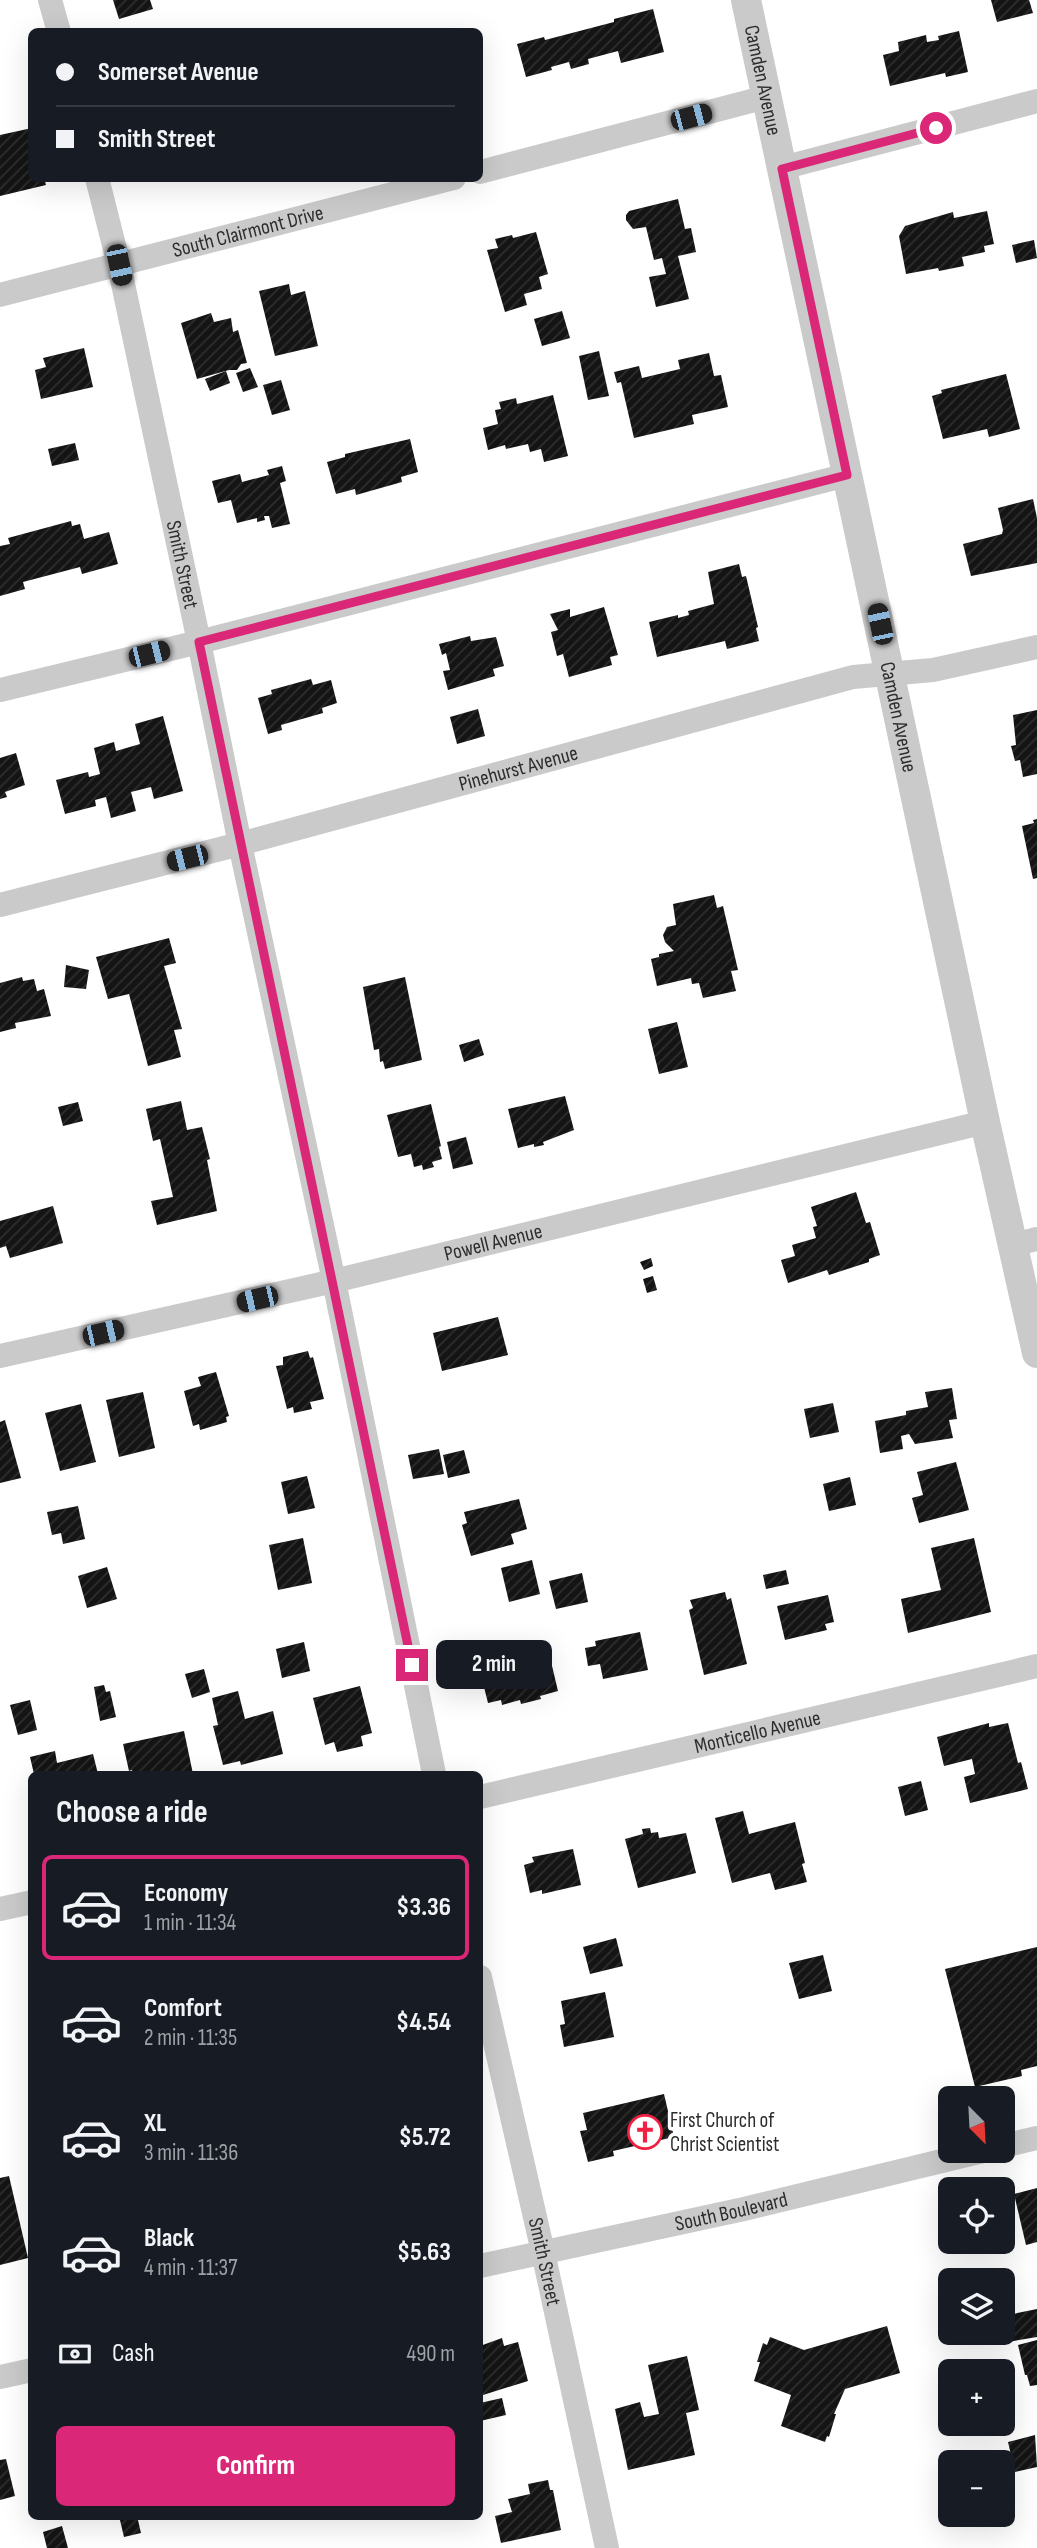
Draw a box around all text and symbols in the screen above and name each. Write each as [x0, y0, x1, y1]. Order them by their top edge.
street label: Camden Avenue [739, 23, 787, 138]
text: Somerset Avenue [98, 57, 259, 88]
car [668, 101, 715, 133]
route start [920, 112, 952, 144]
text: Smith Street [98, 124, 215, 155]
street label: South Clairmont Drive [170, 200, 326, 263]
car [105, 242, 134, 288]
street label: Smith Street [161, 518, 204, 611]
car [866, 601, 895, 647]
car [127, 639, 172, 669]
street label: Camden Avenue [875, 659, 923, 774]
street label: Pinehurst Avenue [456, 740, 581, 796]
car [165, 843, 210, 873]
street label: Powell Avenue [441, 1218, 545, 1266]
car [235, 1284, 280, 1314]
car [81, 1318, 126, 1348]
callout: 2 min [436, 1640, 552, 1690]
route end [396, 1649, 428, 1681]
text: 2 min [472, 1650, 516, 1678]
street label: Monticello Avenue [692, 1705, 823, 1759]
text: Choose a ride [56, 1793, 208, 1832]
icon: car [60, 1876, 123, 1939]
text: Economy [144, 1878, 228, 1909]
text: $3.36 [396, 1892, 451, 1923]
text: 1 min · 11:34 [144, 1909, 236, 1937]
icon: car [60, 1991, 123, 2054]
text: Comfort [144, 1993, 222, 2024]
text: $4.54 [396, 2007, 451, 2038]
text: 2 min · 11:35 [144, 2024, 237, 2052]
north arrow [938, 2086, 1015, 2163]
map controls [938, 2086, 1015, 2527]
icon: car [60, 2106, 123, 2169]
text: XL [144, 2108, 166, 2139]
place label: First Church of Christ Scientist [670, 2108, 780, 2157]
church icon: First Church of Christ Scientist [626, 2113, 664, 2151]
text: $5.72 [399, 2122, 451, 2153]
text: 3 min · 11:36 [144, 2139, 238, 2167]
button: locate [938, 2177, 1015, 2254]
street label: South Boulevard [673, 2186, 790, 2236]
street label: Smith Street [523, 2215, 567, 2308]
icon: car [60, 2221, 123, 2284]
text: Black [144, 2223, 194, 2254]
text: $5.63 [397, 2237, 451, 2268]
text: 4 min · 11:37 [144, 2254, 237, 2282]
button: layers [938, 2268, 1015, 2345]
icon: cash [56, 2335, 94, 2373]
text: Cash [112, 2338, 155, 2369]
text: 490 m [406, 2340, 455, 2368]
button: + [938, 2359, 1015, 2436]
button: Confirm [56, 2426, 455, 2506]
button: − [938, 2450, 1015, 2527]

